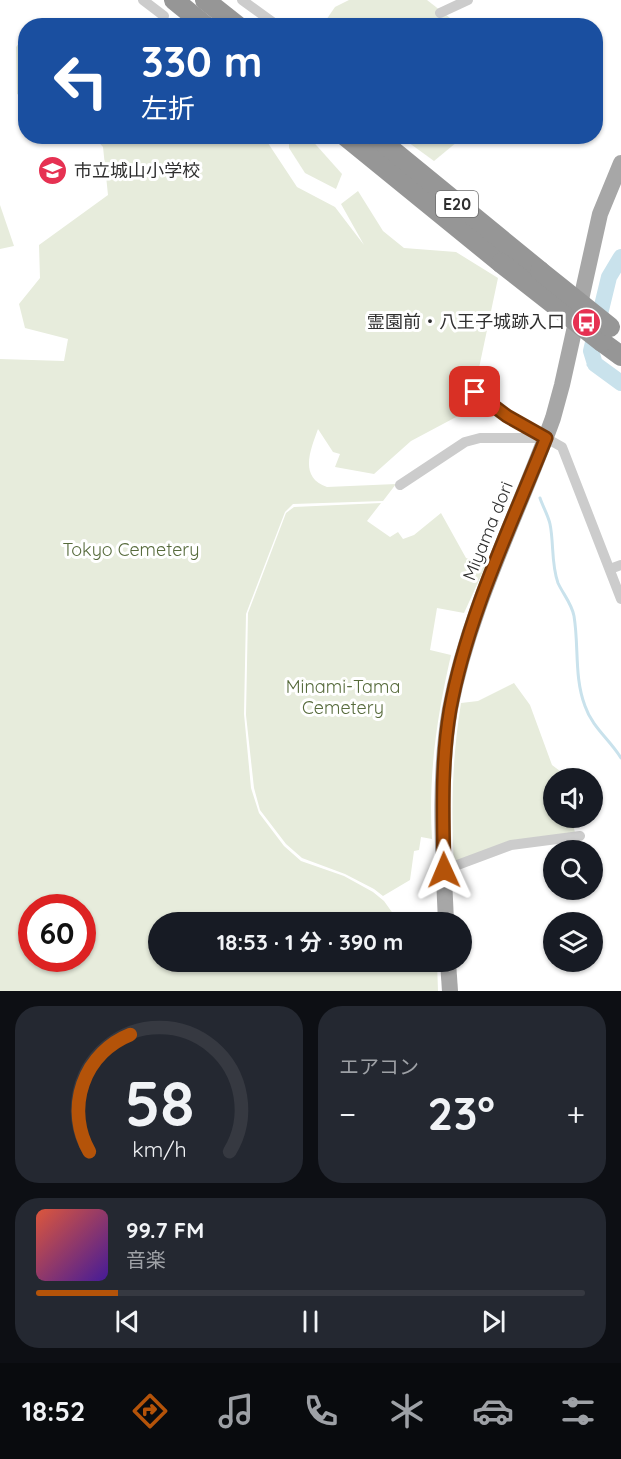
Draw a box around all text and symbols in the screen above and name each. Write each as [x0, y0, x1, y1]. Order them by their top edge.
text: 330 m [141, 35, 262, 88]
icon: left [42, 42, 120, 120]
text: 左折 [141, 91, 195, 125]
school or university icon: 市立城山小学校 [37, 155, 69, 187]
place label: 市立城山小学校 [74, 159, 200, 182]
road number: E20 [436, 191, 478, 217]
bus stop icon: 霊園前・八王子城跡入口 [570, 306, 602, 338]
place label: 霊園前・八王子城跡入口 [367, 310, 565, 333]
pin [449, 366, 500, 417]
icon: arrive [458, 375, 491, 408]
street label: Miyama dori [457, 478, 518, 584]
park label: Tokyo Cemetery [63, 538, 199, 561]
park label: Minami-Tama Cemetery [286, 675, 400, 719]
map controls [543, 768, 603, 972]
button: sound [543, 768, 603, 828]
position arrow [412, 838, 476, 902]
button: search [543, 840, 603, 900]
speed limit sign: 60 [18, 894, 96, 972]
button: layers [543, 912, 603, 972]
text: 18:53 · 1 分 · 390 m [217, 928, 403, 956]
text: エアコン [339, 1054, 419, 1079]
text: 58 [124, 1064, 194, 1142]
text: 23° [428, 1085, 495, 1141]
text: − [339, 1093, 356, 1134]
text: + [566, 1093, 585, 1134]
text: km/h [132, 1136, 186, 1162]
text: 99.7 FM [126, 1216, 204, 1244]
text: 音楽 [126, 1247, 166, 1272]
icon: previous [111, 1305, 144, 1338]
icon: pause [294, 1305, 327, 1338]
icon: next [477, 1305, 510, 1338]
icon: directions [129, 1390, 171, 1432]
icon: music [215, 1390, 257, 1432]
icon: phone [300, 1390, 342, 1432]
icon: climate [386, 1390, 428, 1432]
icon: car [472, 1390, 514, 1432]
icon: filters [557, 1390, 599, 1432]
text: 18:52 [22, 1394, 85, 1428]

